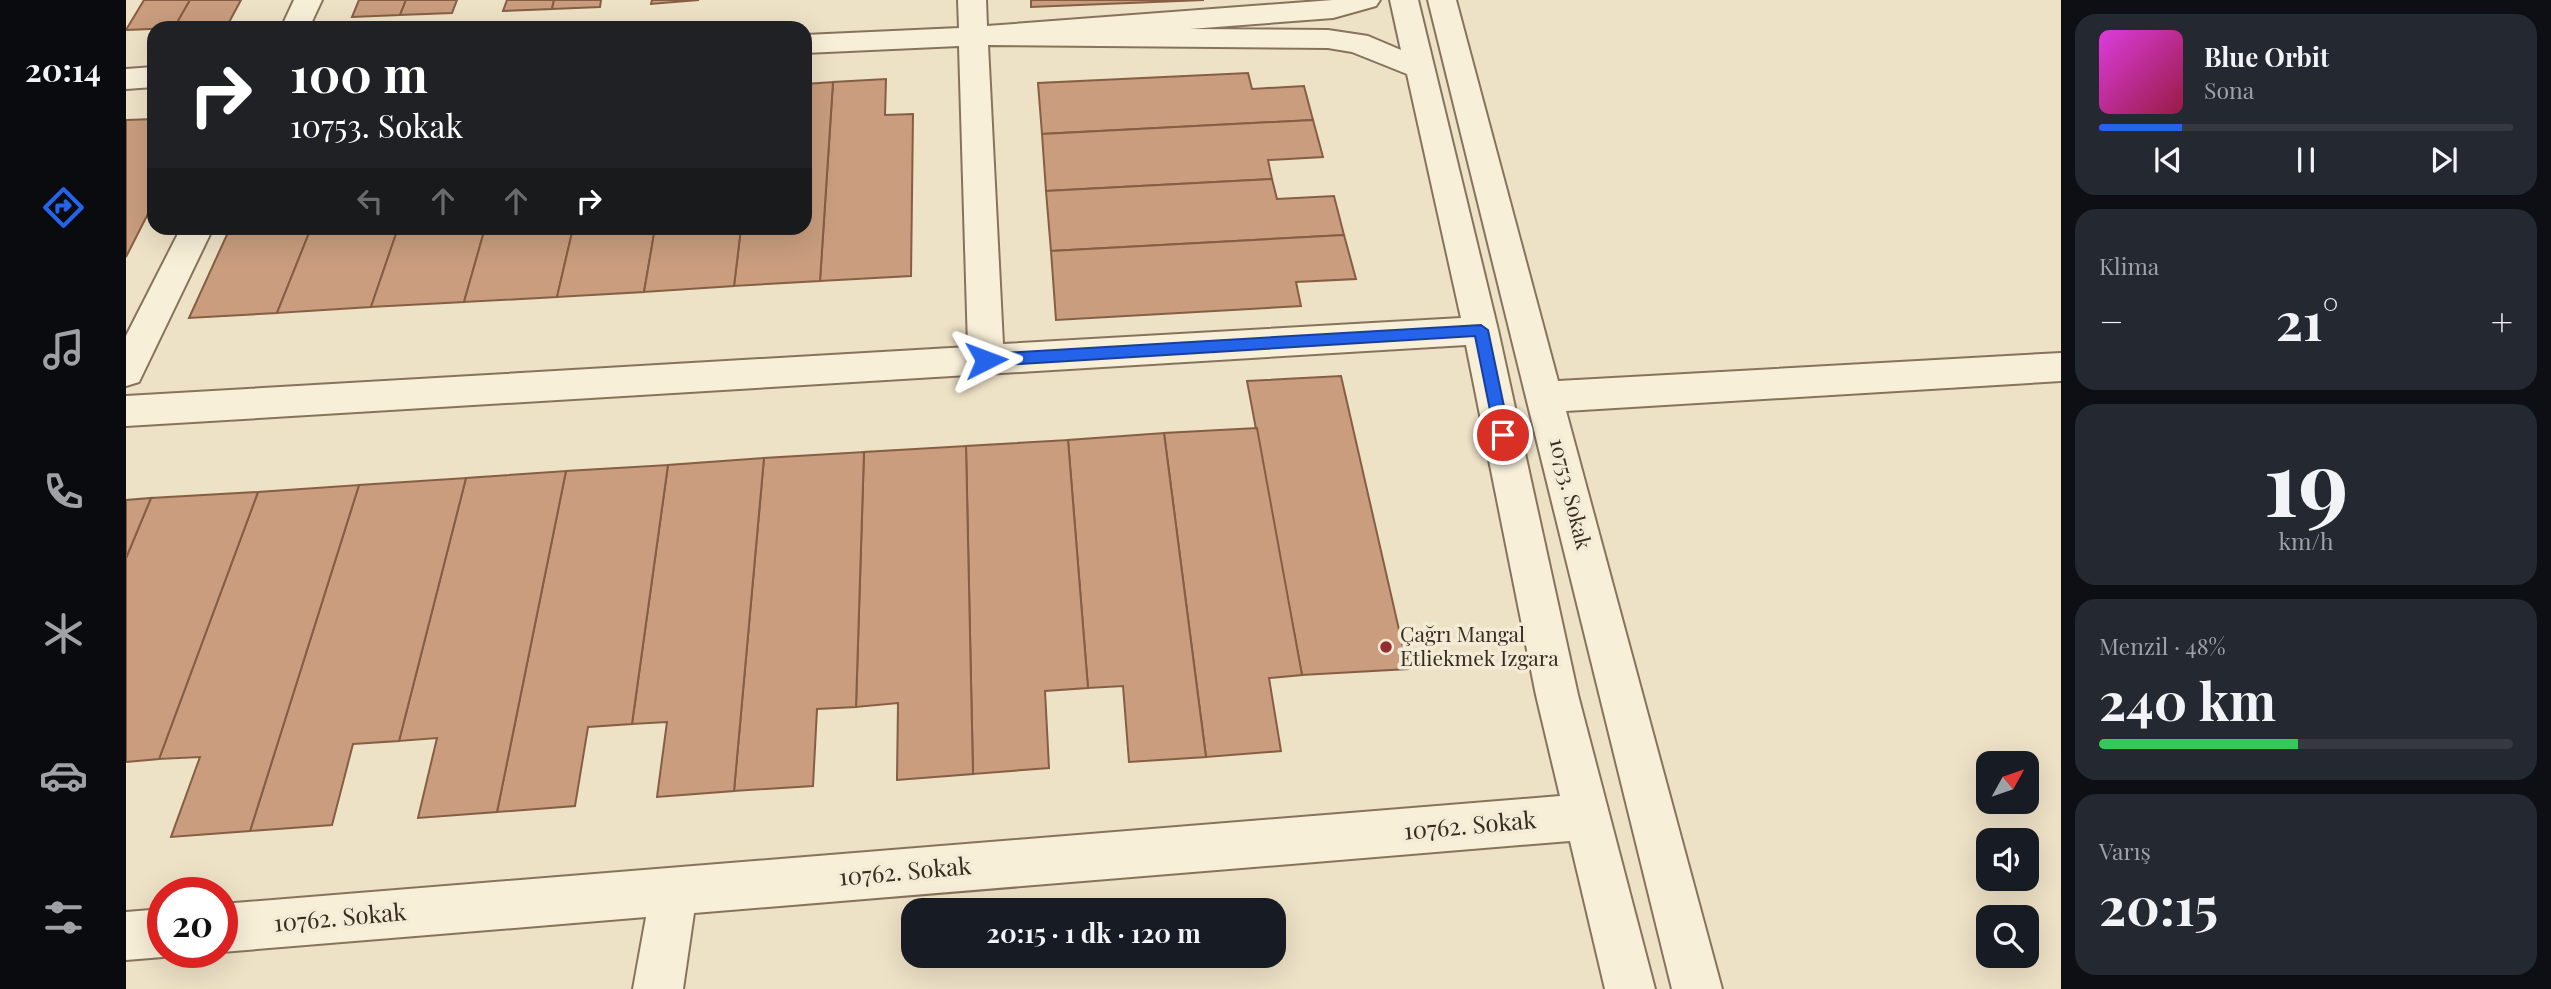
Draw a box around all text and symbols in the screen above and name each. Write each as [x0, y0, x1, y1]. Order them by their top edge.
text: Blue Orbit [2204, 39, 2329, 74]
text: 100 m [290, 40, 428, 105]
text: 20:14 [25, 47, 101, 90]
icon: right [175, 49, 266, 140]
text: Sona [2204, 74, 2254, 105]
text: 10753. Sokak [290, 103, 463, 146]
icon: previous [2149, 141, 2187, 179]
icon: pause [2287, 141, 2325, 179]
icon: next [2425, 141, 2463, 179]
icon: left [351, 182, 389, 220]
icon: ahead [424, 182, 462, 220]
icon: ahead [497, 182, 535, 220]
icon: right [570, 182, 608, 220]
icon: directions [39, 183, 88, 232]
text: Klima [2099, 250, 2159, 281]
text: 21° [2276, 285, 2339, 354]
text: − [2099, 295, 2124, 346]
text: + [2491, 295, 2513, 346]
position arrow [949, 323, 1023, 397]
icon: music [39, 325, 88, 374]
pin [1473, 405, 1533, 465]
icon: arrive [1484, 416, 1522, 454]
text: 19 [2263, 419, 2349, 540]
street label: 10753. Sokak [1545, 435, 1599, 552]
icon: phone [39, 467, 88, 516]
text: km/h [2278, 525, 2334, 556]
icon: climate [39, 609, 88, 658]
place label: Çağrı Mangal Etliekmek Izgara [1400, 619, 1559, 671]
text: Menzil · 48% [2099, 630, 2226, 661]
marker: Çağrı Mangal Etliekmek Izgara [1378, 639, 1394, 655]
text: 240 km [2099, 665, 2276, 734]
icon: car [39, 751, 88, 800]
north arrow [1976, 751, 2039, 814]
map controls [1976, 751, 2039, 968]
street label: 10762. Sokak [1402, 802, 1538, 846]
button: sound [1976, 828, 2039, 891]
text: Varış [2099, 835, 2151, 866]
street label: 10762. Sokak [837, 848, 973, 892]
text: 20:15 [2099, 870, 2218, 939]
speed limit sign: 20 [147, 877, 238, 968]
icon: filters [39, 893, 88, 942]
street label: 10762. Sokak [272, 894, 408, 938]
button: search [1976, 905, 2039, 968]
text: 20:15 · 1 dk · 120 m [986, 915, 1201, 950]

